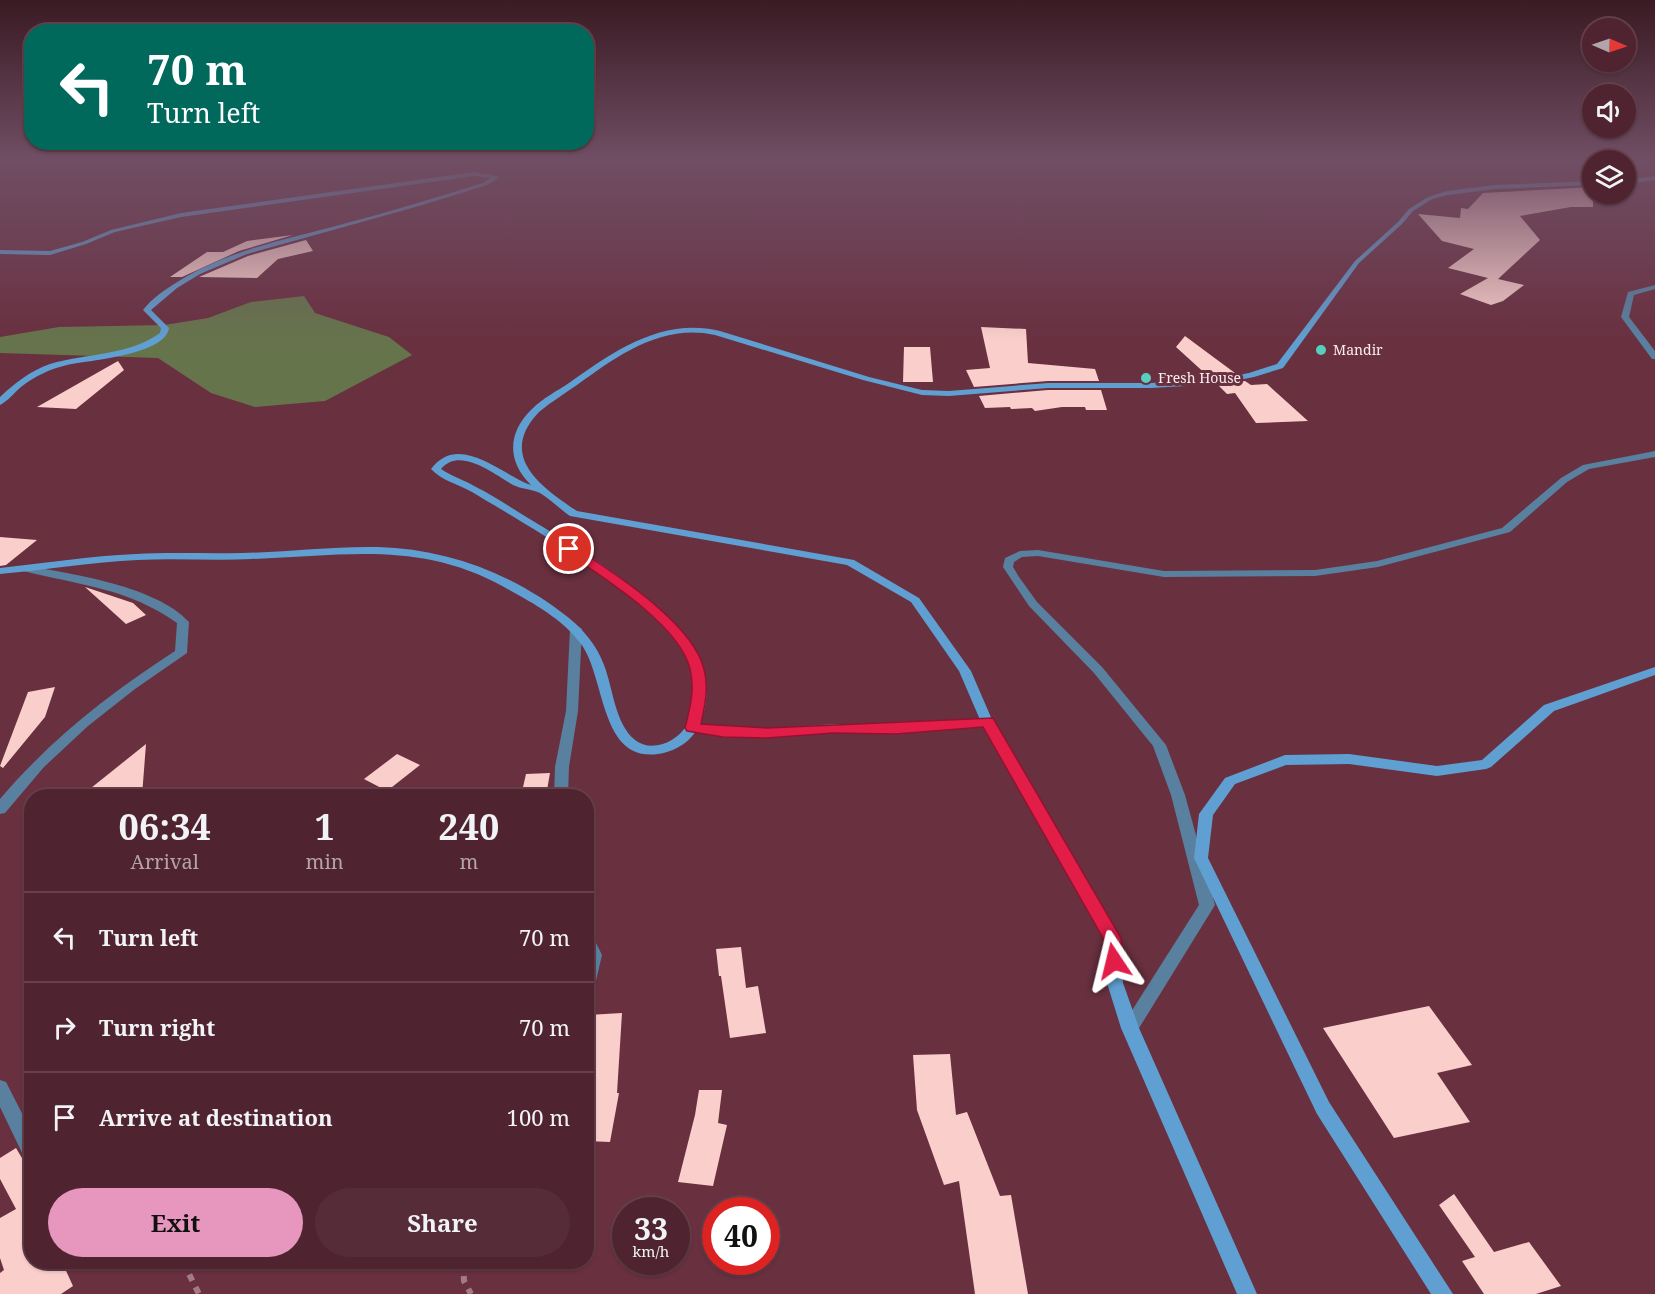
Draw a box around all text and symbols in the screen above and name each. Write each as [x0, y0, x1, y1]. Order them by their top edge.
north arrow [1582, 18, 1636, 72]
map controls [1582, 18, 1636, 204]
text: 70 m [147, 40, 247, 97]
icon: left [48, 48, 126, 126]
button: sound [1582, 84, 1636, 138]
text: Turn left [147, 94, 260, 131]
button: layers [1582, 150, 1636, 204]
place label: Mandir [1333, 340, 1383, 359]
marker: Mandir [1314, 343, 1328, 357]
place label: Fresh House [1158, 368, 1241, 387]
marker: Fresh House [1139, 371, 1153, 385]
pin [543, 523, 594, 574]
icon: arrive [552, 532, 585, 565]
text: 06:34 [119, 802, 211, 851]
text: 1 [314, 802, 335, 851]
text: 240 [438, 802, 499, 851]
text: Arrival [131, 848, 199, 875]
text: min [306, 848, 344, 875]
text: m [459, 848, 478, 875]
icon: left [48, 921, 81, 954]
text: Turn left [99, 922, 198, 952]
text: 70 m [519, 922, 570, 952]
position arrow [1082, 929, 1146, 993]
icon: right [48, 1011, 81, 1044]
text: Turn right [99, 1012, 215, 1042]
text: 70 m [519, 1012, 570, 1042]
icon: arrive [48, 1101, 81, 1134]
text: Arrive at destination [99, 1102, 333, 1132]
text: 100 m [507, 1102, 570, 1132]
button: Exit [48, 1188, 303, 1257]
button: Share [315, 1188, 570, 1257]
speed limit sign: 40 [702, 1197, 780, 1275]
text: 33 [634, 1208, 668, 1249]
text: km/h [633, 1241, 669, 1261]

